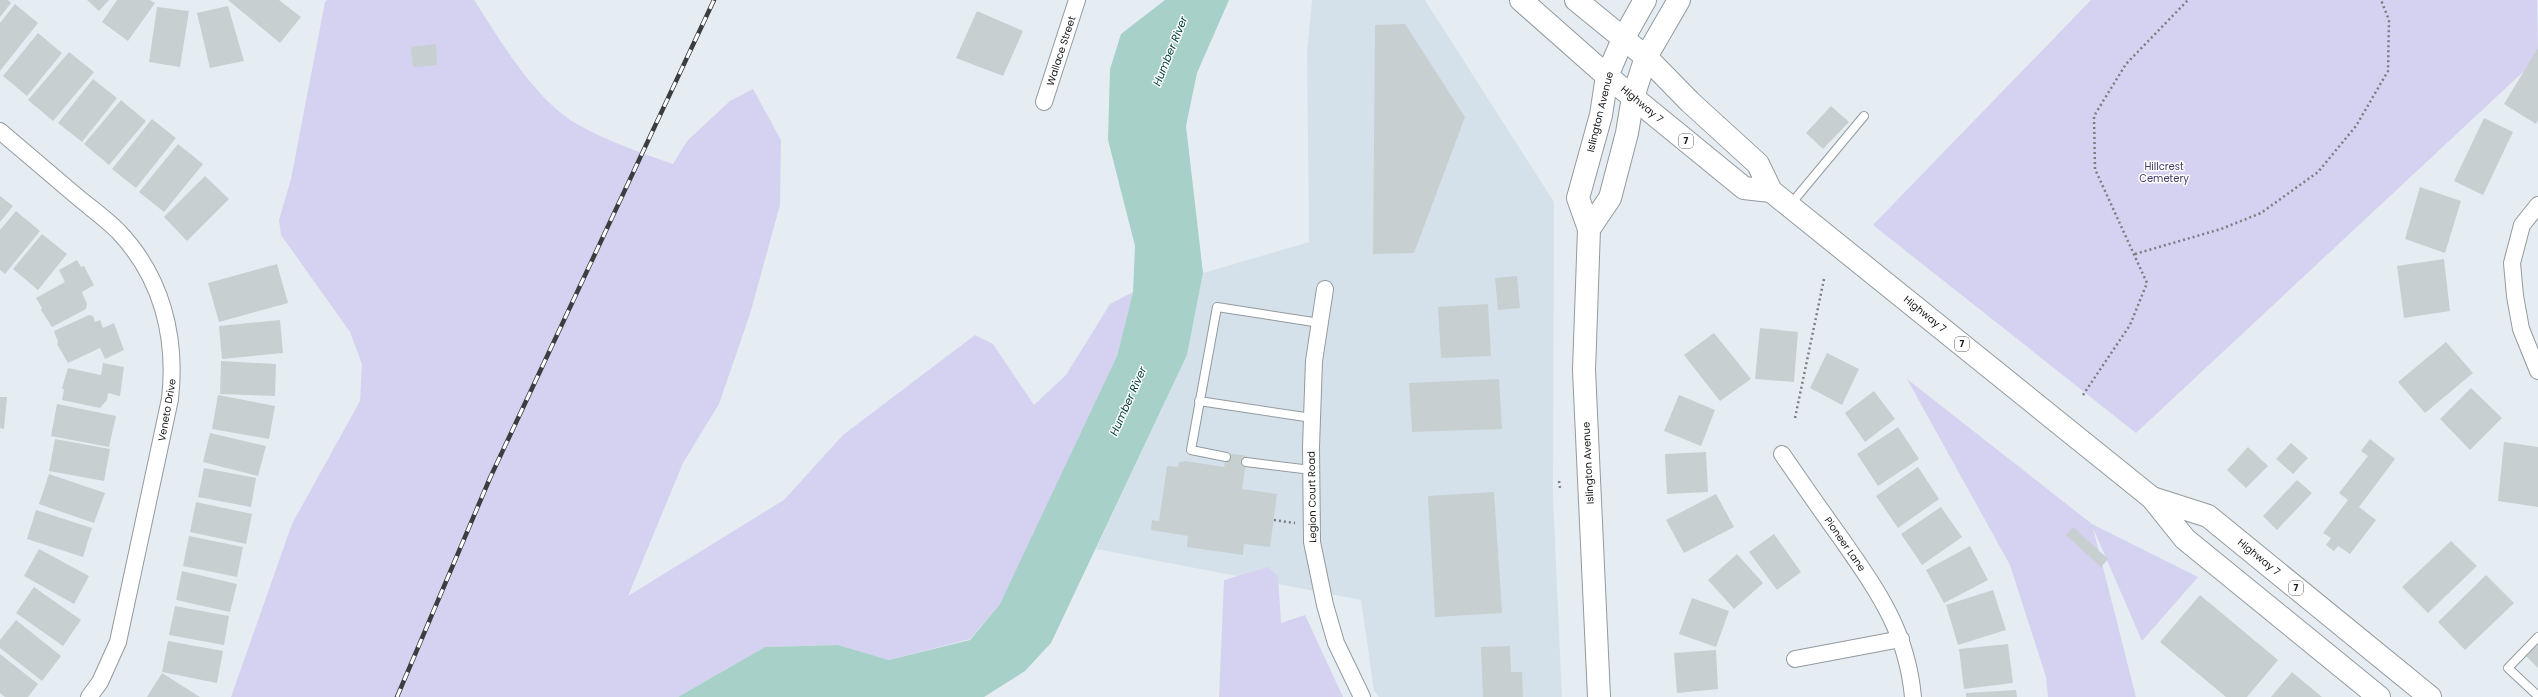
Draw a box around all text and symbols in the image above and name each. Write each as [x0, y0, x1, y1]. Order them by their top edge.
water label: Humber River [1149, 13, 1192, 88]
street label: Wallace Street [1043, 14, 1079, 88]
street label: Islington Avenue [1583, 70, 1617, 154]
street label: Highway 7 [1618, 82, 1667, 127]
road number: 7 [1679, 134, 1693, 148]
park label: Hillcrest Cemetery [2139, 159, 2189, 186]
street label: Highway 7 [1900, 292, 1950, 336]
road number: 7 [1955, 337, 1969, 351]
water label: Humber River [1106, 363, 1151, 438]
street label: Veneto Drive [154, 378, 180, 442]
street label: Islington Avenue [1578, 421, 1598, 505]
street label: Legion Court Road [1304, 451, 1320, 543]
street label: Pioneer Lane [1821, 514, 1869, 574]
street label: Highway 7 [2234, 535, 2284, 579]
road number: 7 [2289, 581, 2303, 595]

